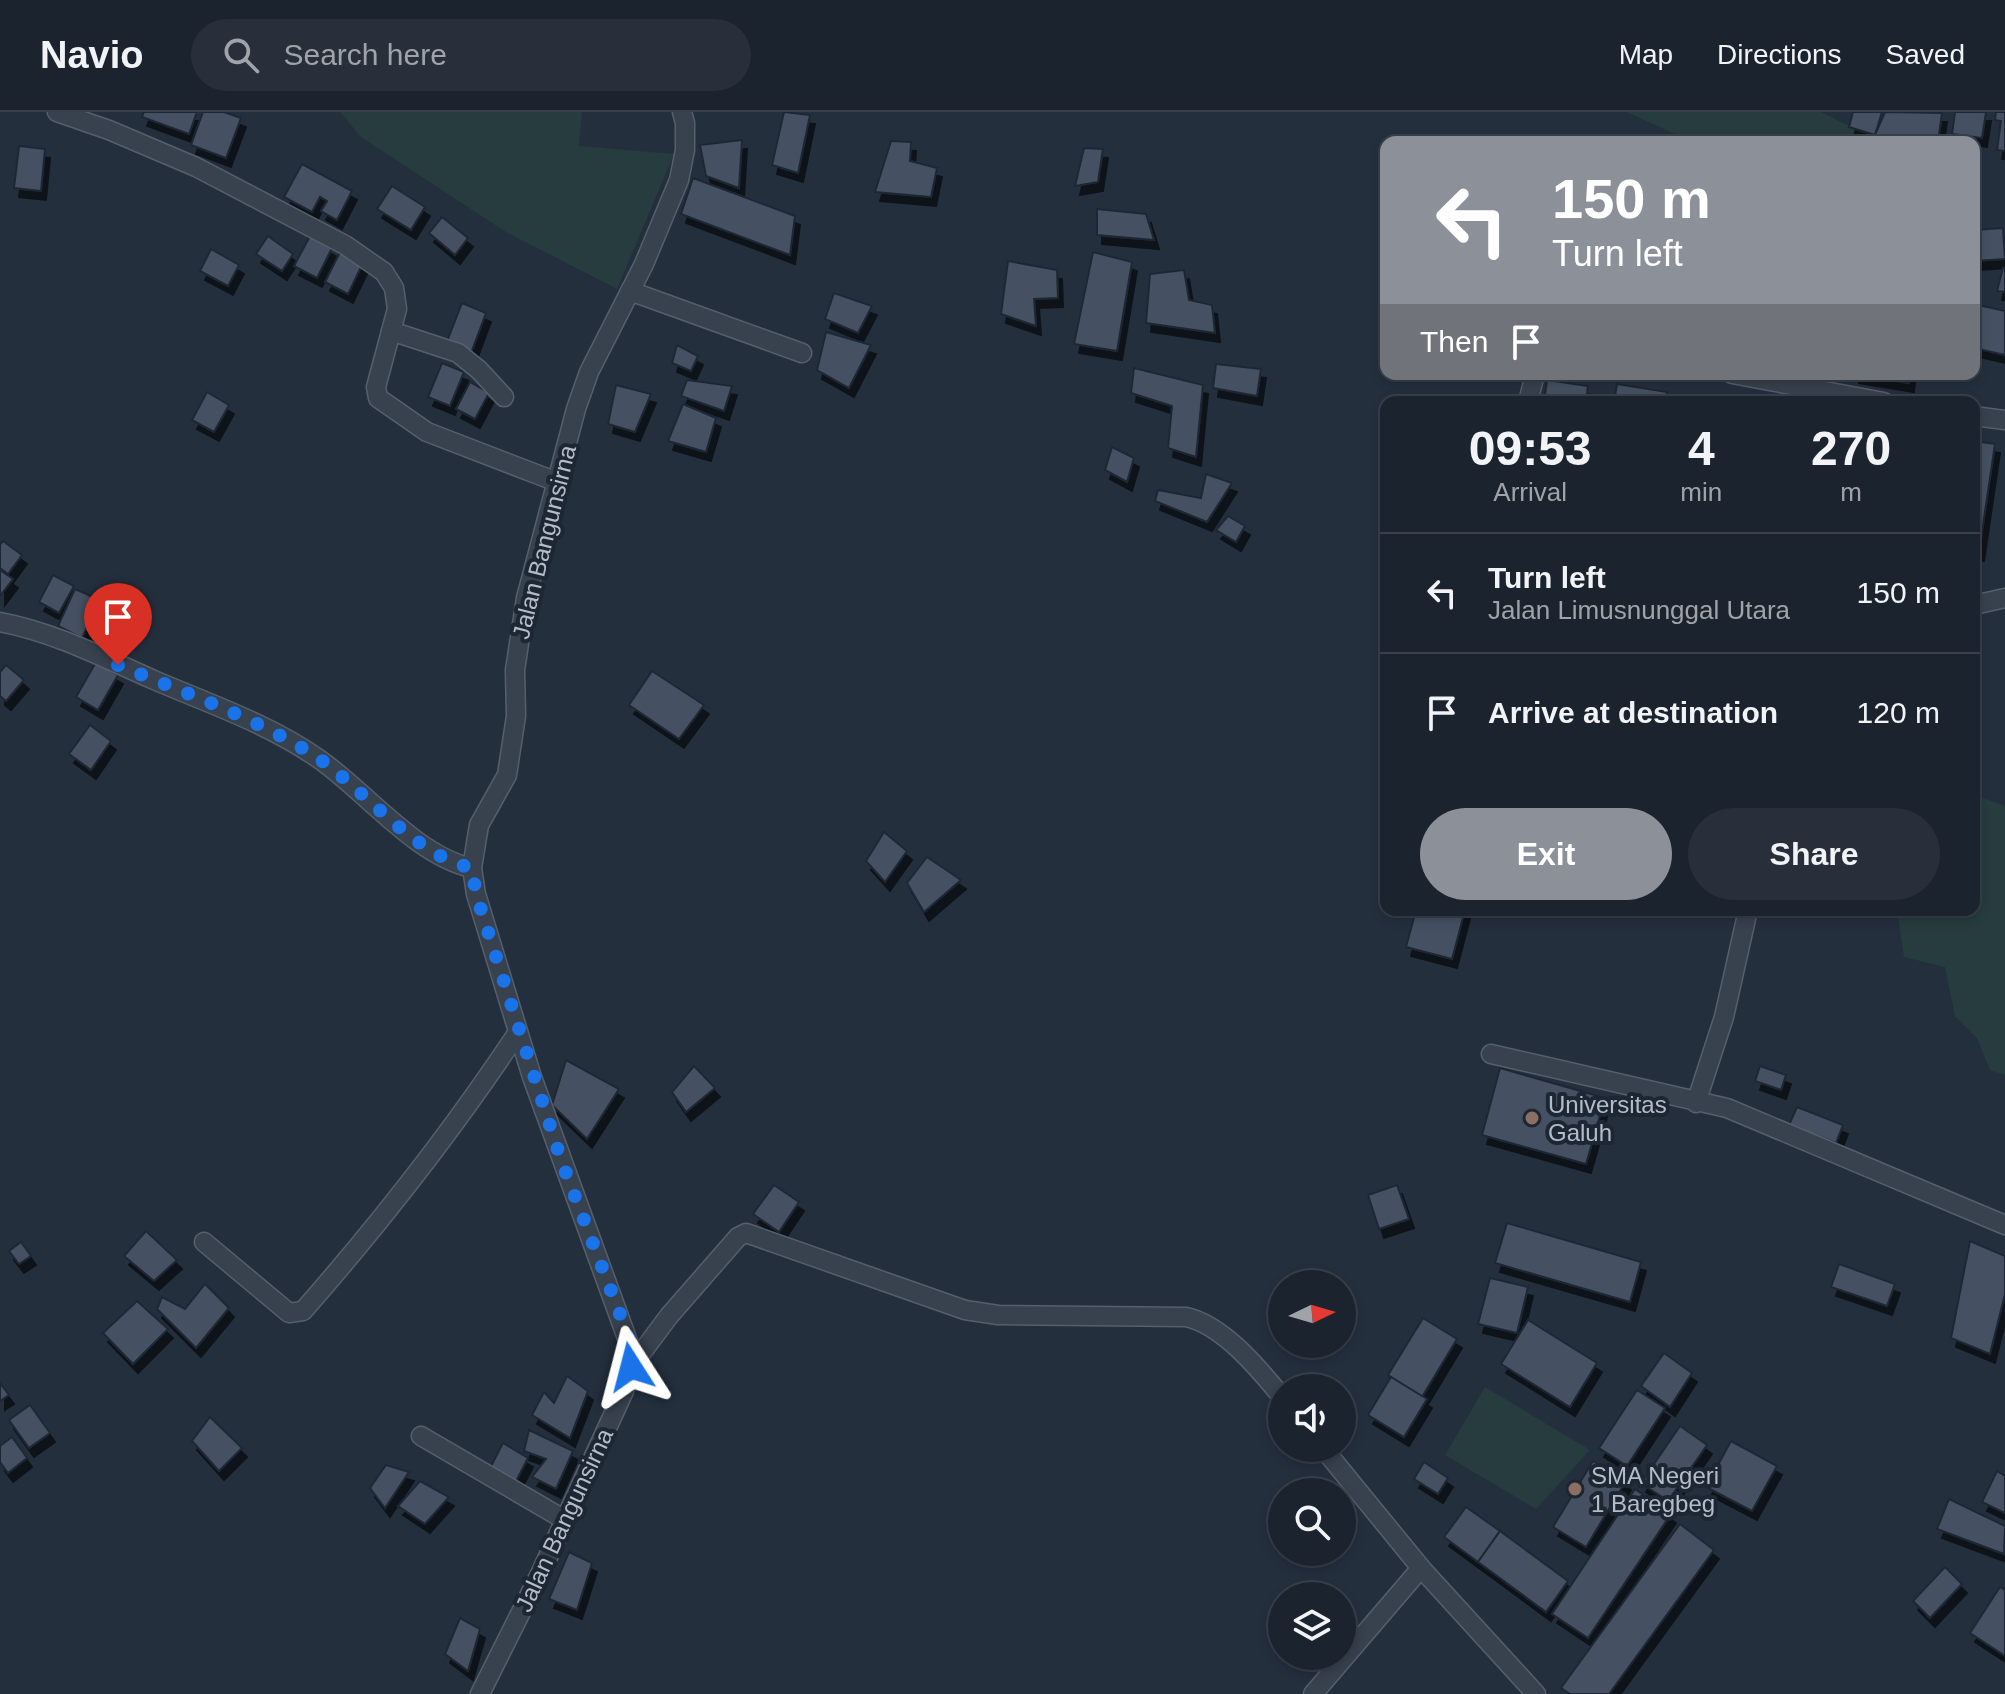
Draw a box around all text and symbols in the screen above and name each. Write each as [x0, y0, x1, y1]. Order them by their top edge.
search box [191, 19, 751, 91]
icon: search [219, 33, 263, 77]
text: Navio [40, 34, 143, 76]
text: Search here [283, 38, 447, 71]
text: Map [1619, 39, 1673, 70]
text: Directions [1717, 39, 1842, 70]
text: Saved [1886, 39, 1965, 70]
text: 150 m [1552, 167, 1711, 230]
icon: left [1420, 168, 1524, 272]
text: Turn left [1552, 233, 1683, 274]
icon: arrive [1504, 320, 1548, 364]
text: Then [1420, 325, 1488, 358]
text: 09:53 [1469, 422, 1592, 475]
text: 4 [1688, 422, 1715, 475]
text: 270 [1811, 422, 1891, 475]
street label: Jalan Bangunsirna [507, 442, 581, 642]
text: Arrival [1493, 477, 1567, 507]
text: min [1680, 477, 1722, 507]
text: m [1840, 477, 1862, 507]
text: Turn left [1488, 561, 1606, 594]
icon: left [1420, 571, 1464, 615]
text: 150 m [1857, 576, 1940, 609]
pin [84, 583, 152, 665]
icon: arrive [96, 595, 140, 639]
text: Jalan Limusnunggal Utara [1488, 595, 1790, 625]
icon: arrive [1420, 691, 1464, 735]
text: Arrive at destination [1488, 696, 1778, 729]
text: 120 m [1857, 696, 1940, 729]
button: Exit [1420, 808, 1672, 900]
button: Share [1688, 808, 1940, 900]
place label: Universitas Galuh [1548, 1091, 1667, 1146]
marker: Universitas Galuh [1523, 1109, 1541, 1127]
north arrow [1268, 1270, 1356, 1358]
map controls [1268, 1270, 1356, 1670]
position arrow [589, 1325, 673, 1409]
button: sound [1268, 1374, 1356, 1462]
street label: Jalan Bangunsirna [510, 1424, 619, 1616]
place label: SMA Negeri 1 Baregbeg [1591, 1462, 1719, 1517]
button: search [1268, 1478, 1356, 1566]
marker: SMA Negeri 1 Baregbeg [1566, 1480, 1584, 1498]
button: layers [1268, 1582, 1356, 1670]

